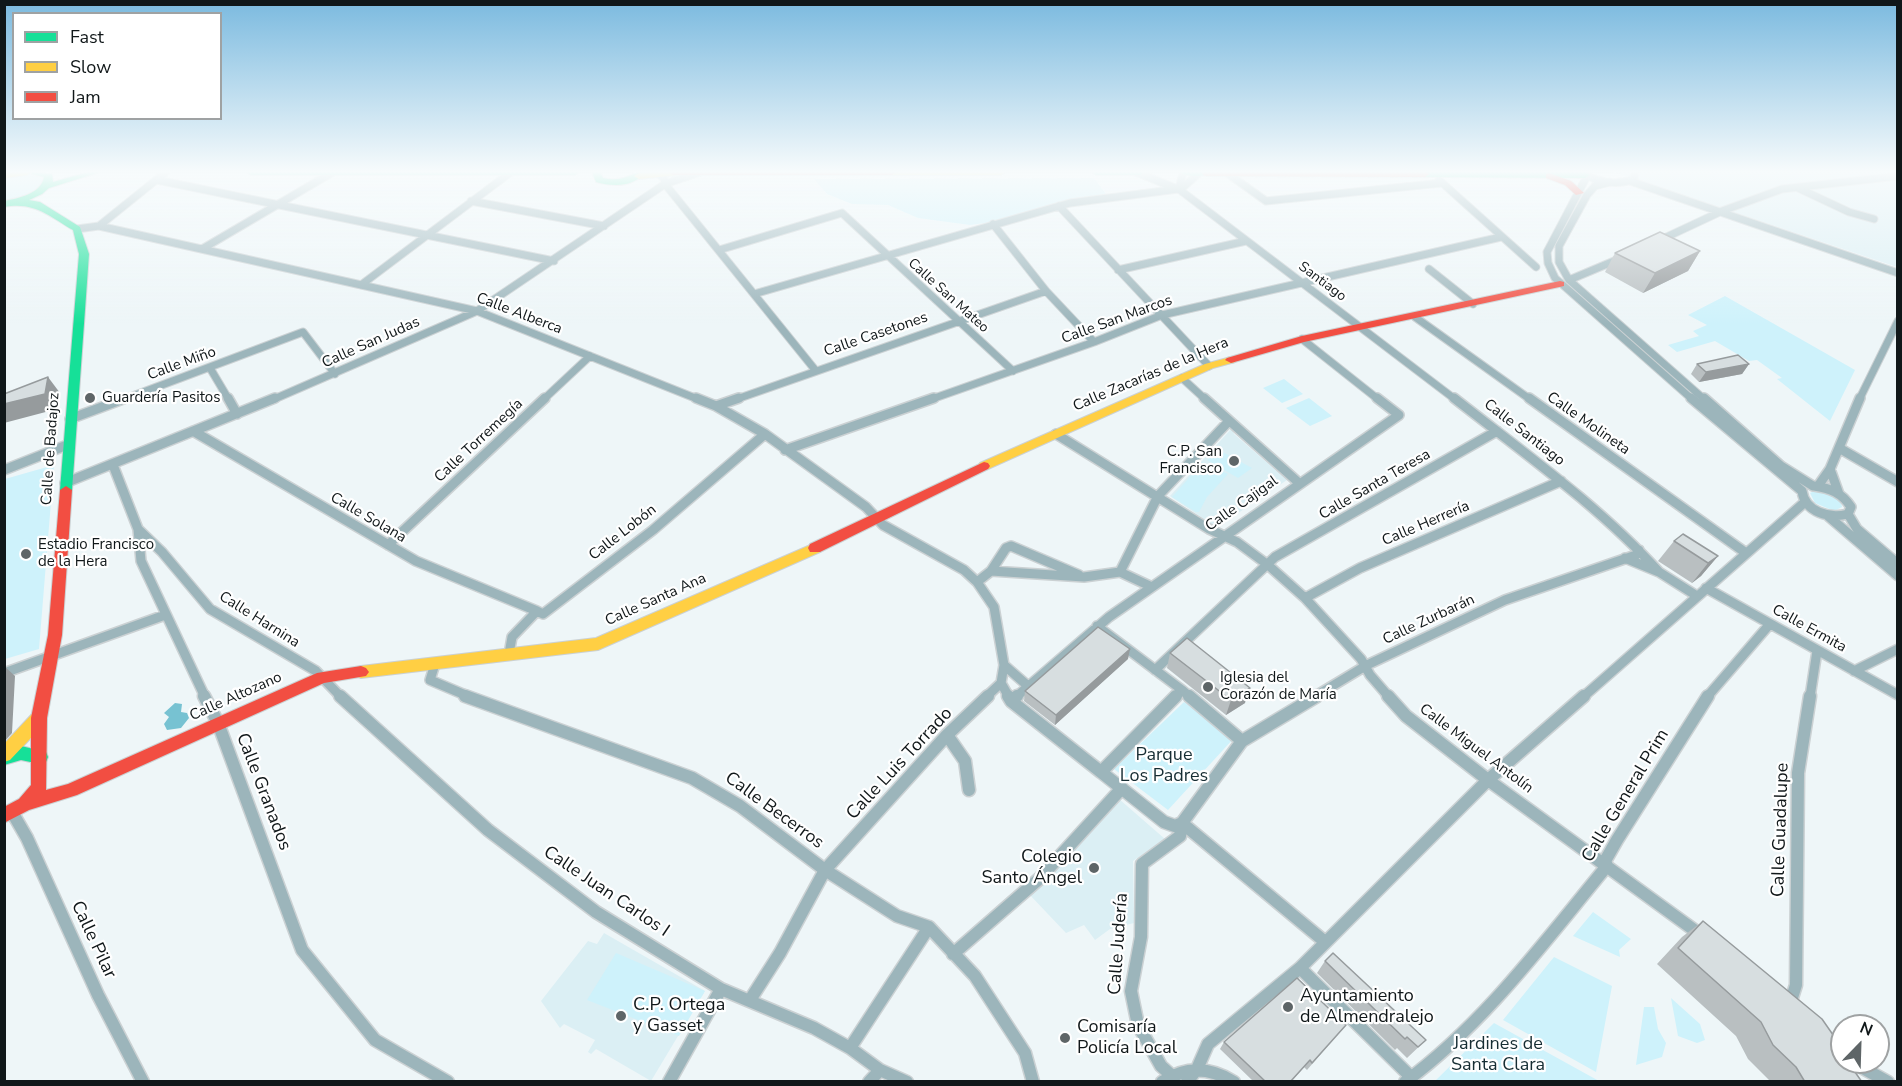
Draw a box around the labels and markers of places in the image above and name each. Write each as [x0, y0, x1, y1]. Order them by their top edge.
place label: Guardería Pasitos [102, 389, 220, 407]
marker: Guardería Pasitos [83, 391, 97, 405]
place label: C.P. San Francisco [1159, 443, 1222, 478]
marker: C.P. San Francisco [1227, 454, 1241, 468]
place label: Estadio Francisco de la Hera [38, 536, 154, 571]
marker: Estadio Francisco de la Hera [19, 547, 33, 561]
place label: Iglesia del Corazón de María [1220, 669, 1337, 704]
marker: Iglesia del Corazón de María [1201, 680, 1215, 694]
place label: Colegio Santo Ángel [982, 847, 1082, 890]
marker: Colegio Santo Ángel [1087, 861, 1101, 875]
place label: Ayuntamiento de Almendralejo [1300, 986, 1434, 1028]
place label: C.P. Ortega y Gasset [633, 995, 725, 1038]
marker: Ayuntamiento de Almendralejo [1281, 1000, 1295, 1014]
marker: C.P. Ortega y Gasset [614, 1009, 628, 1023]
place label: Comisaría Policía Local [1077, 1017, 1177, 1060]
marker: Comisaría Policía Local [1058, 1031, 1072, 1045]

